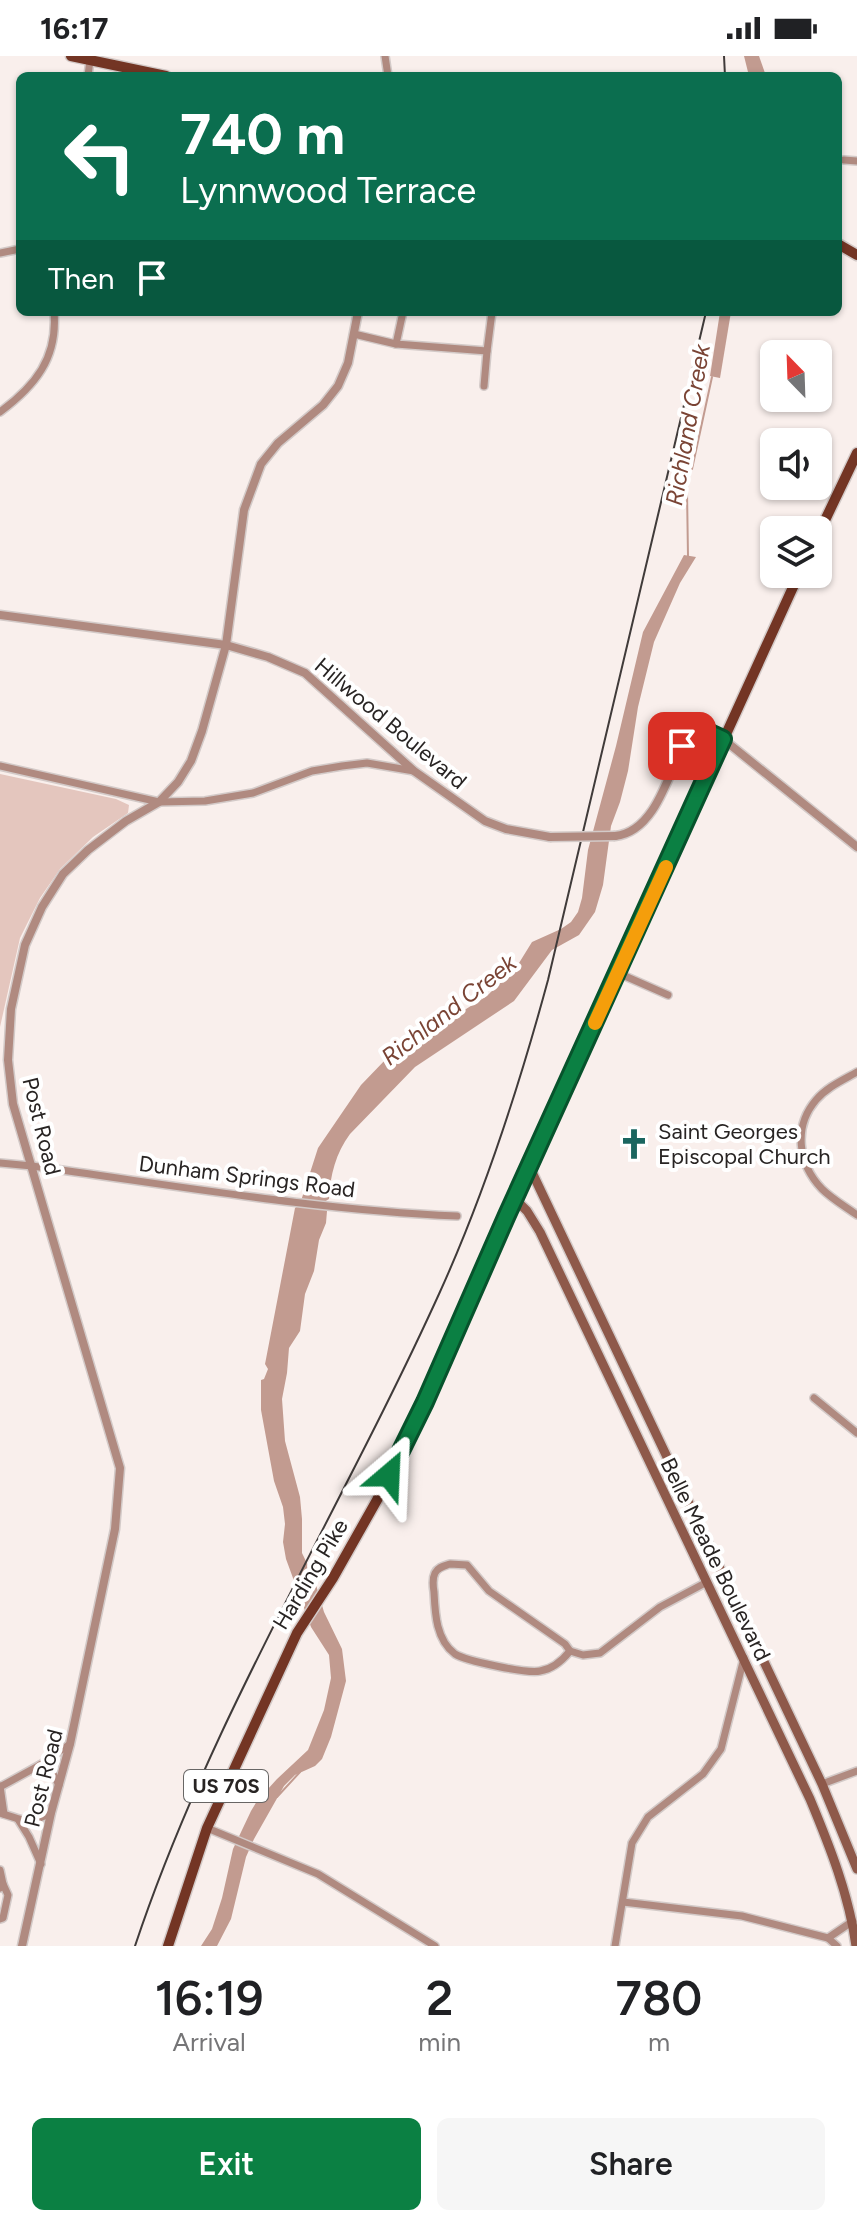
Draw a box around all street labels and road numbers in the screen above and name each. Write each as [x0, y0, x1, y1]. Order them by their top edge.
street label: Hillwood Boulevard [309, 652, 472, 795]
street label: Post Road [16, 1074, 67, 1178]
street label: Dunham Springs Road [137, 1150, 357, 1203]
street label: Belle Meade Boulevard [655, 1453, 776, 1665]
street label: Harding Pike [267, 1514, 354, 1634]
street label: Post Road [18, 1726, 69, 1830]
road number: US 70S [184, 1770, 268, 1802]

